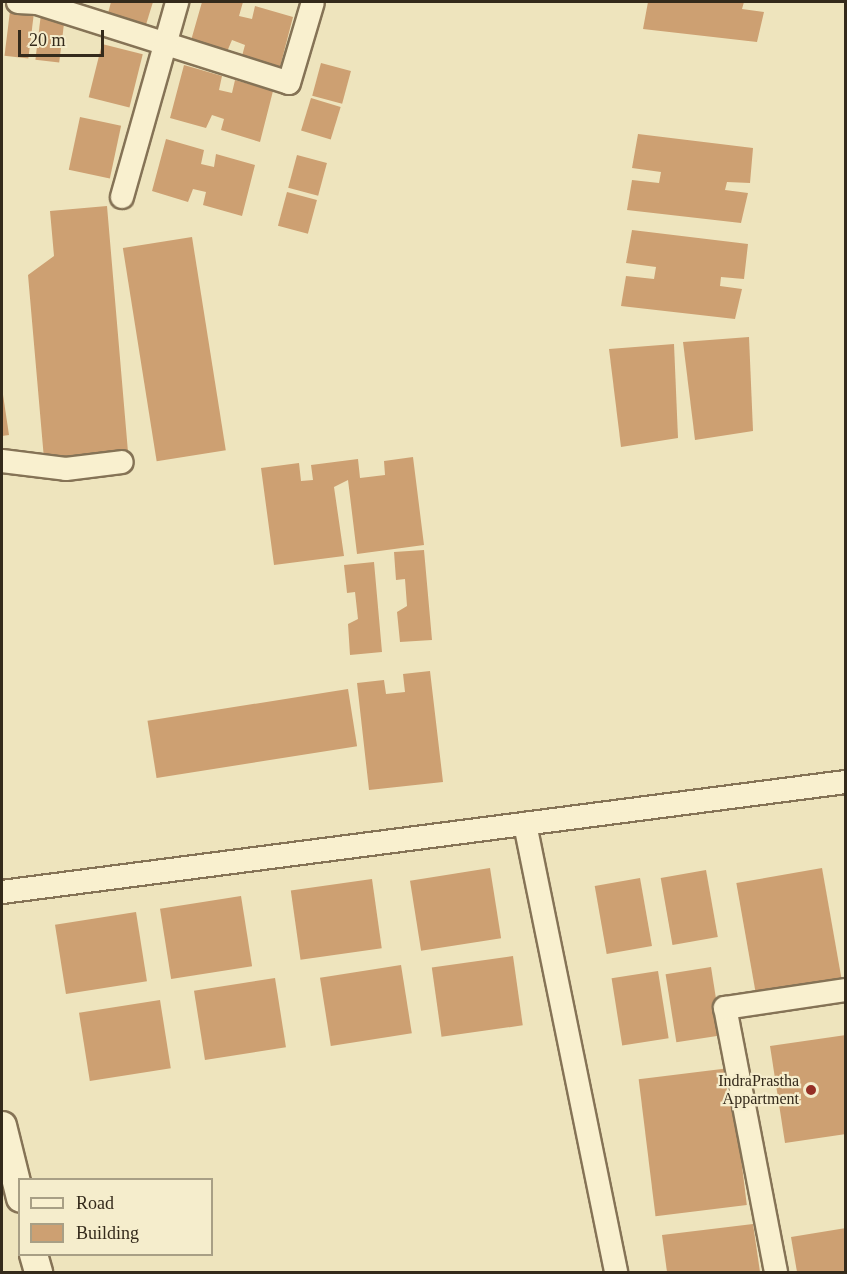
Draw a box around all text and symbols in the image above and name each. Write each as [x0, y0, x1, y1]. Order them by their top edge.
scale bar [21, 18, 106, 56]
text: 20 m [29, 30, 66, 50]
place label: IndraPrastha Appartment [718, 1071, 799, 1109]
marker: IndraPrastha Appartment [804, 1083, 818, 1097]
legend [18, 1178, 213, 1256]
text: Road [76, 1193, 114, 1213]
text: Building [76, 1223, 139, 1243]

